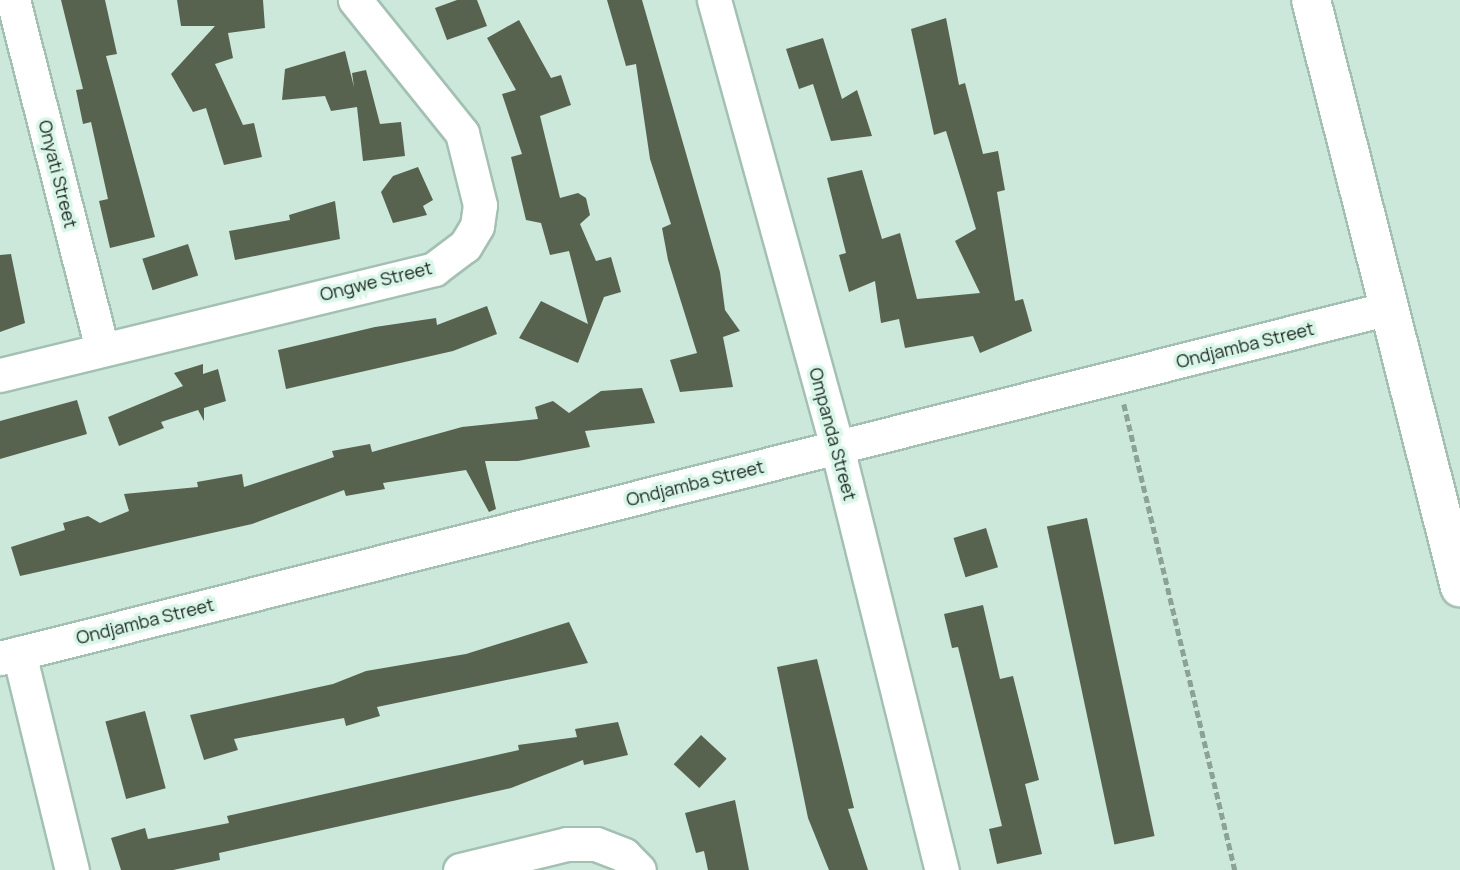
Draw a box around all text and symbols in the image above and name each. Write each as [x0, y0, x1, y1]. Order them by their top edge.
street label: Onyati Street [34, 118, 82, 230]
street label: Ongwe Street [318, 257, 434, 305]
street label: Ondjamba Street [1174, 317, 1316, 373]
street label: Ompanda Street [805, 365, 861, 503]
street label: Ondjamba Street [624, 455, 766, 511]
street label: Ondjamba Street [74, 593, 216, 649]

